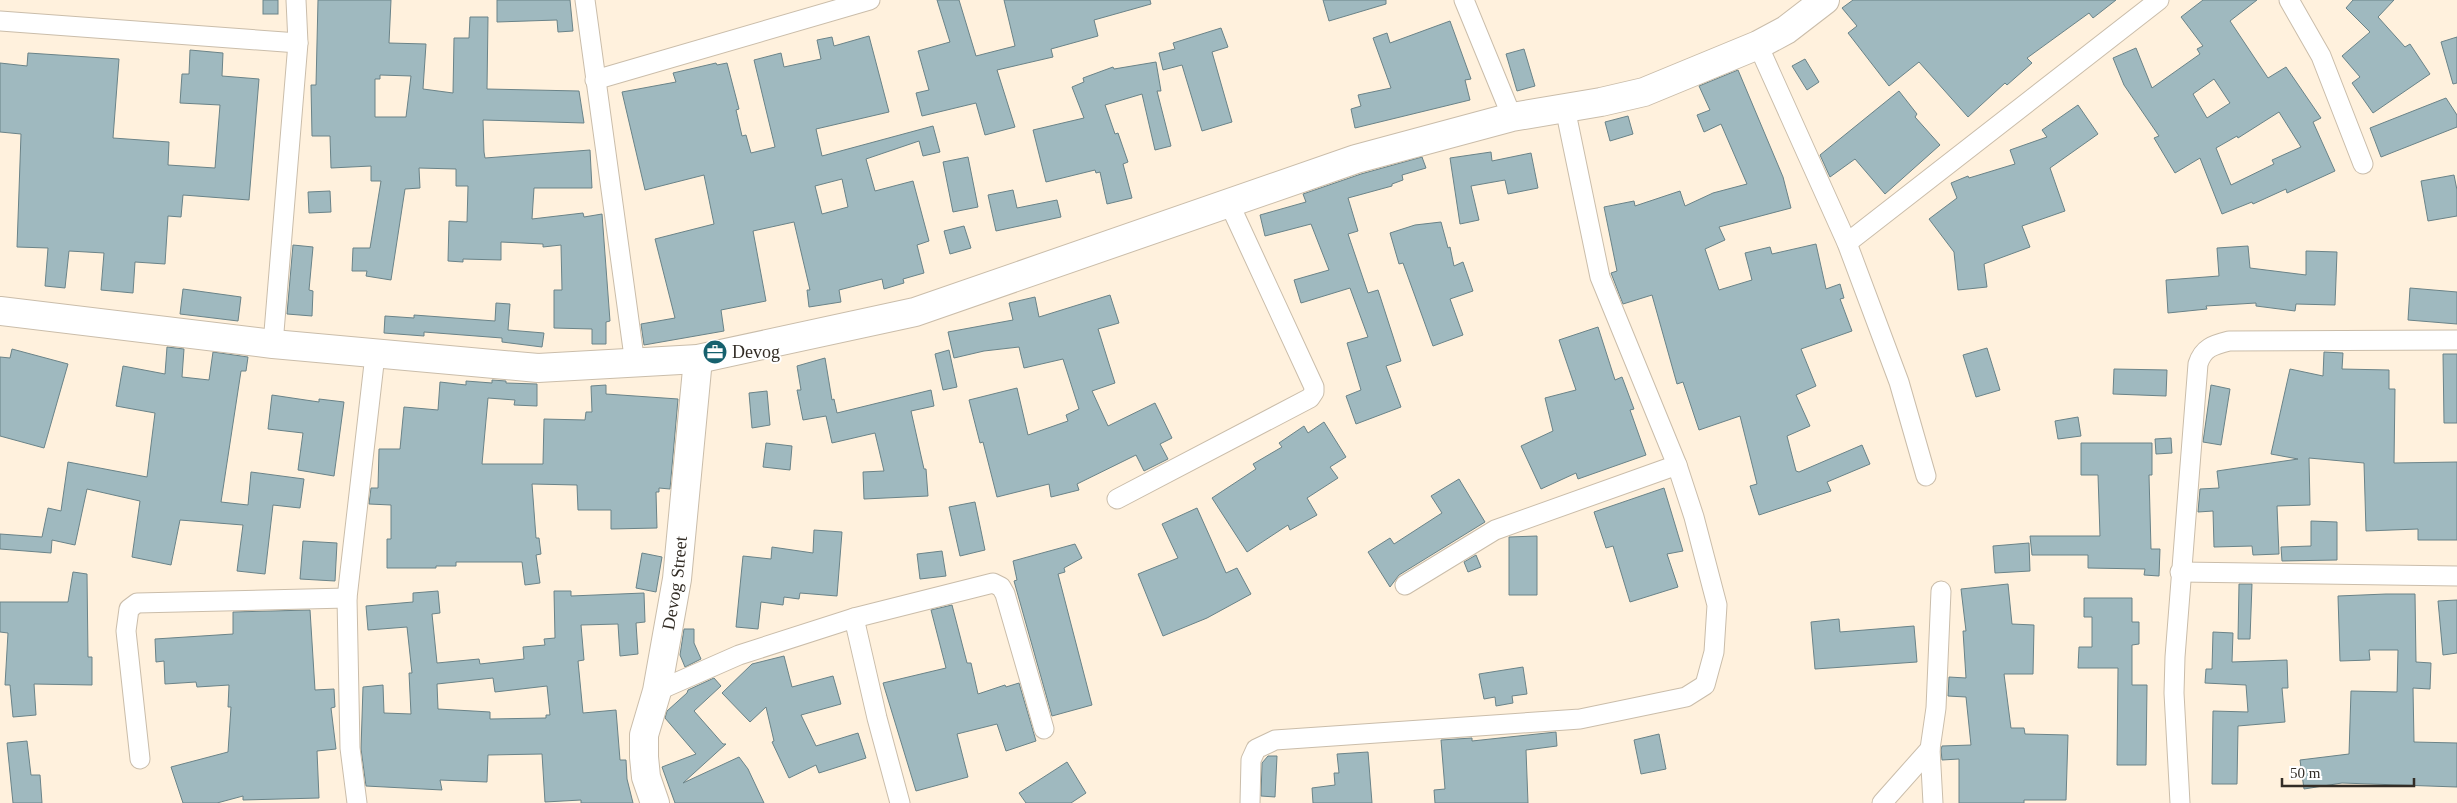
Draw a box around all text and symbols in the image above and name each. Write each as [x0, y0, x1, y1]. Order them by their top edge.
office icon: Devog [702, 339, 728, 365]
place label: Devog [732, 342, 780, 362]
street label: Devog Street [658, 535, 691, 631]
scale bar [2282, 756, 2414, 788]
text: 50 m [2290, 765, 2321, 781]

